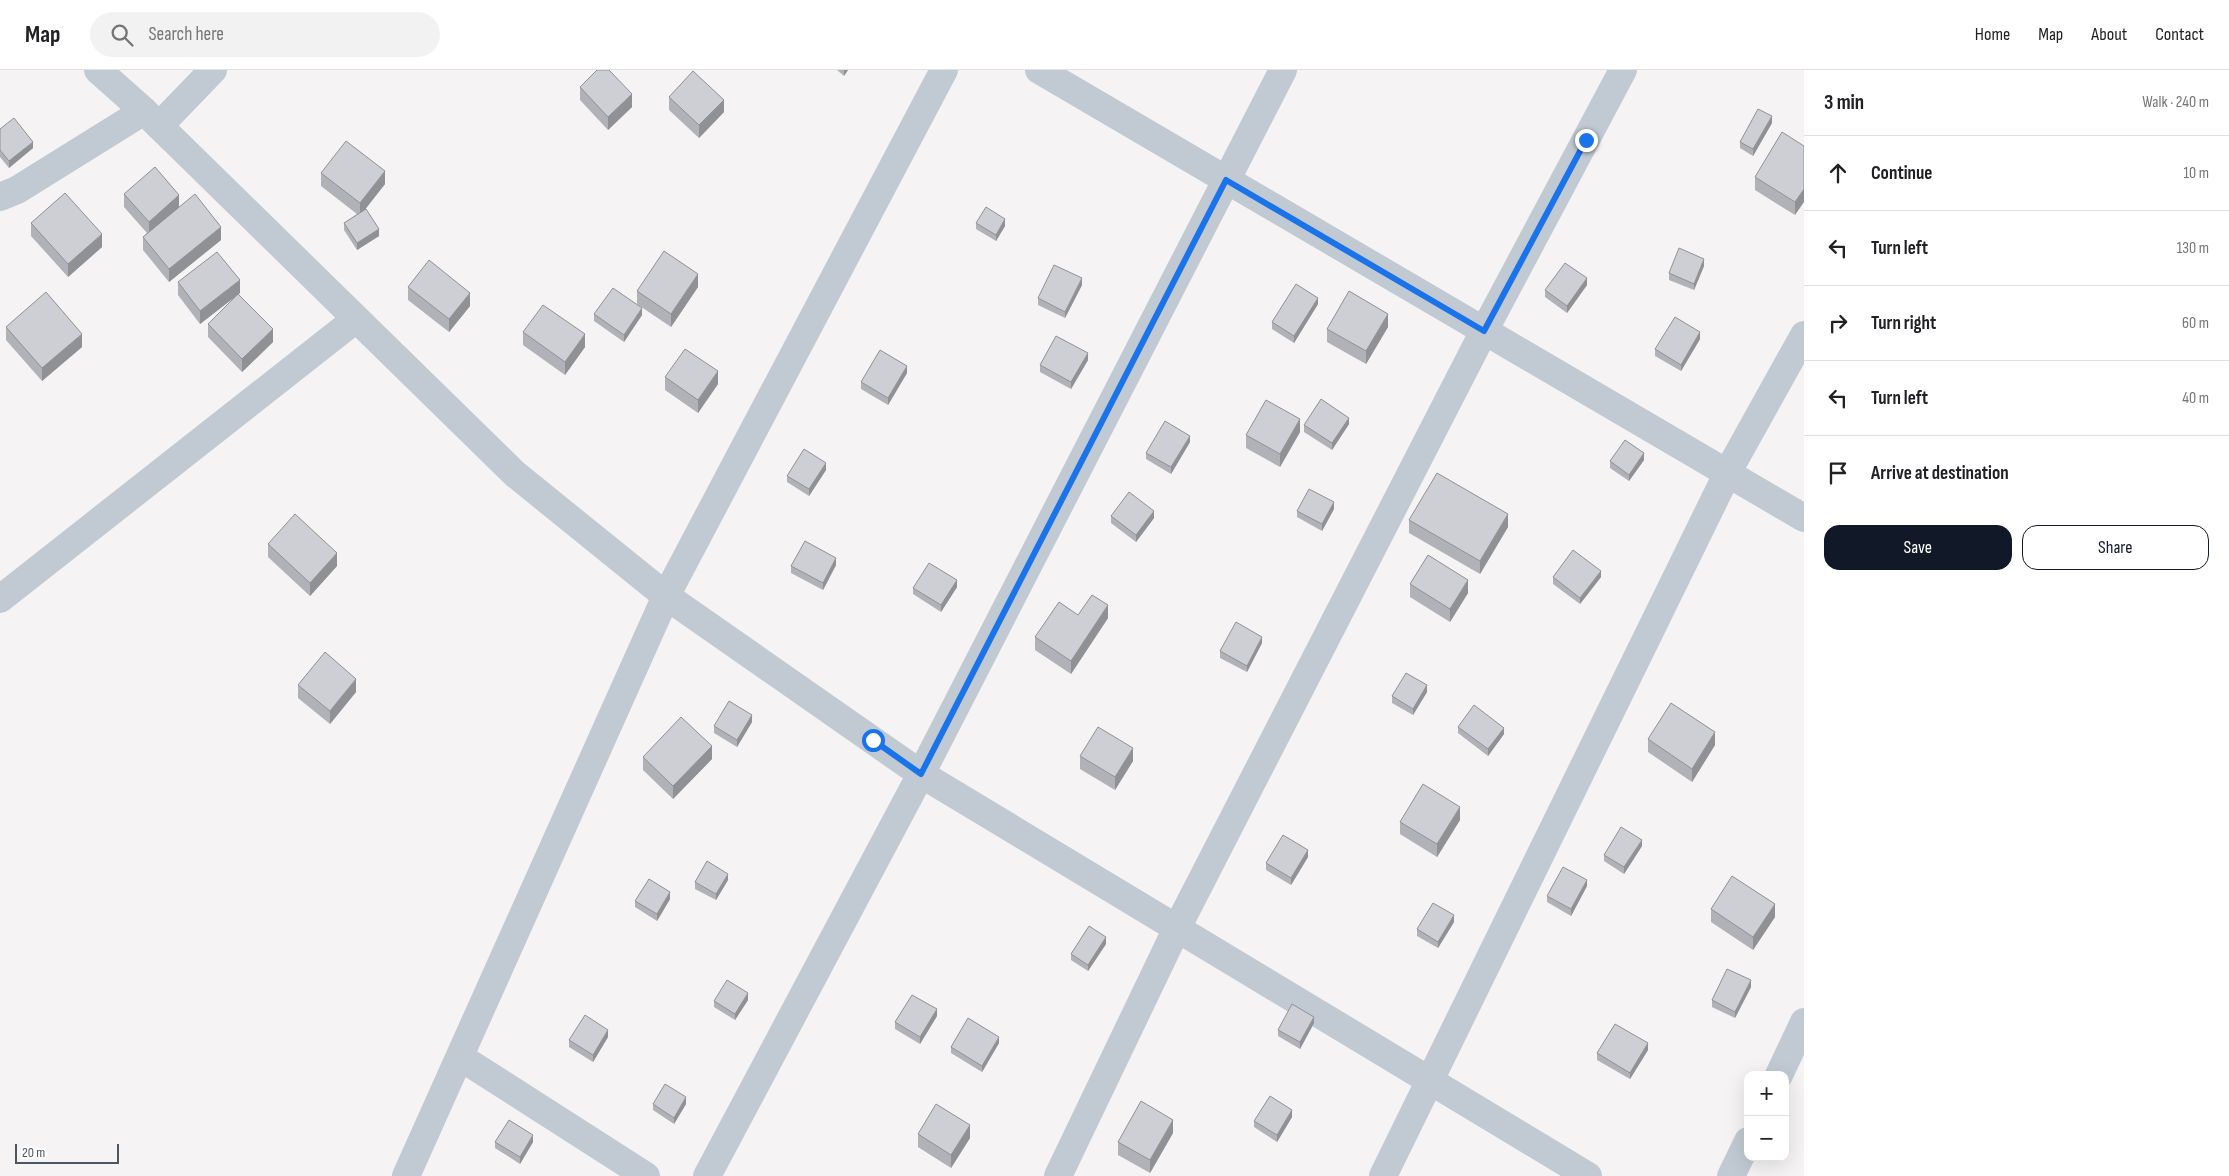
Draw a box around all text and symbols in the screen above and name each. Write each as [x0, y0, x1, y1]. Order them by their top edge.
search box [90, 12, 440, 57]
text: Map [25, 20, 60, 49]
icon: search [108, 21, 136, 49]
text: Search here [148, 23, 224, 46]
text: Home [1975, 24, 2010, 45]
text: Map [2038, 24, 2063, 45]
text: About [2091, 24, 2127, 45]
text: Contact [2155, 24, 2204, 45]
text: 3 min [1824, 90, 1864, 115]
text: Walk · 240 m [2142, 93, 2209, 112]
route end [1575, 129, 1598, 152]
icon: ahead [1824, 159, 1852, 187]
text: Continue [1871, 162, 1932, 185]
text: 10 m [2183, 164, 2209, 183]
icon: left [1824, 234, 1852, 262]
text: Turn left [1871, 237, 1928, 260]
text: 130 m [2177, 239, 2209, 258]
icon: right [1824, 309, 1852, 337]
text: Turn right [1871, 312, 1936, 335]
text: 60 m [2182, 314, 2209, 333]
icon: left [1824, 384, 1852, 412]
text: Turn left [1871, 387, 1928, 410]
text: 40 m [2182, 389, 2209, 408]
icon: arrive [1824, 459, 1852, 487]
text: Arrive at destination [1871, 462, 2009, 485]
button: Save [1824, 525, 2012, 570]
button: Share [2022, 525, 2209, 570]
route start [862, 729, 885, 752]
map controls [1744, 1071, 1789, 1161]
button: + [1744, 1071, 1789, 1116]
button: − [1744, 1116, 1789, 1161]
scale bar [15, 1141, 119, 1164]
text: 20 m [22, 1144, 45, 1161]

